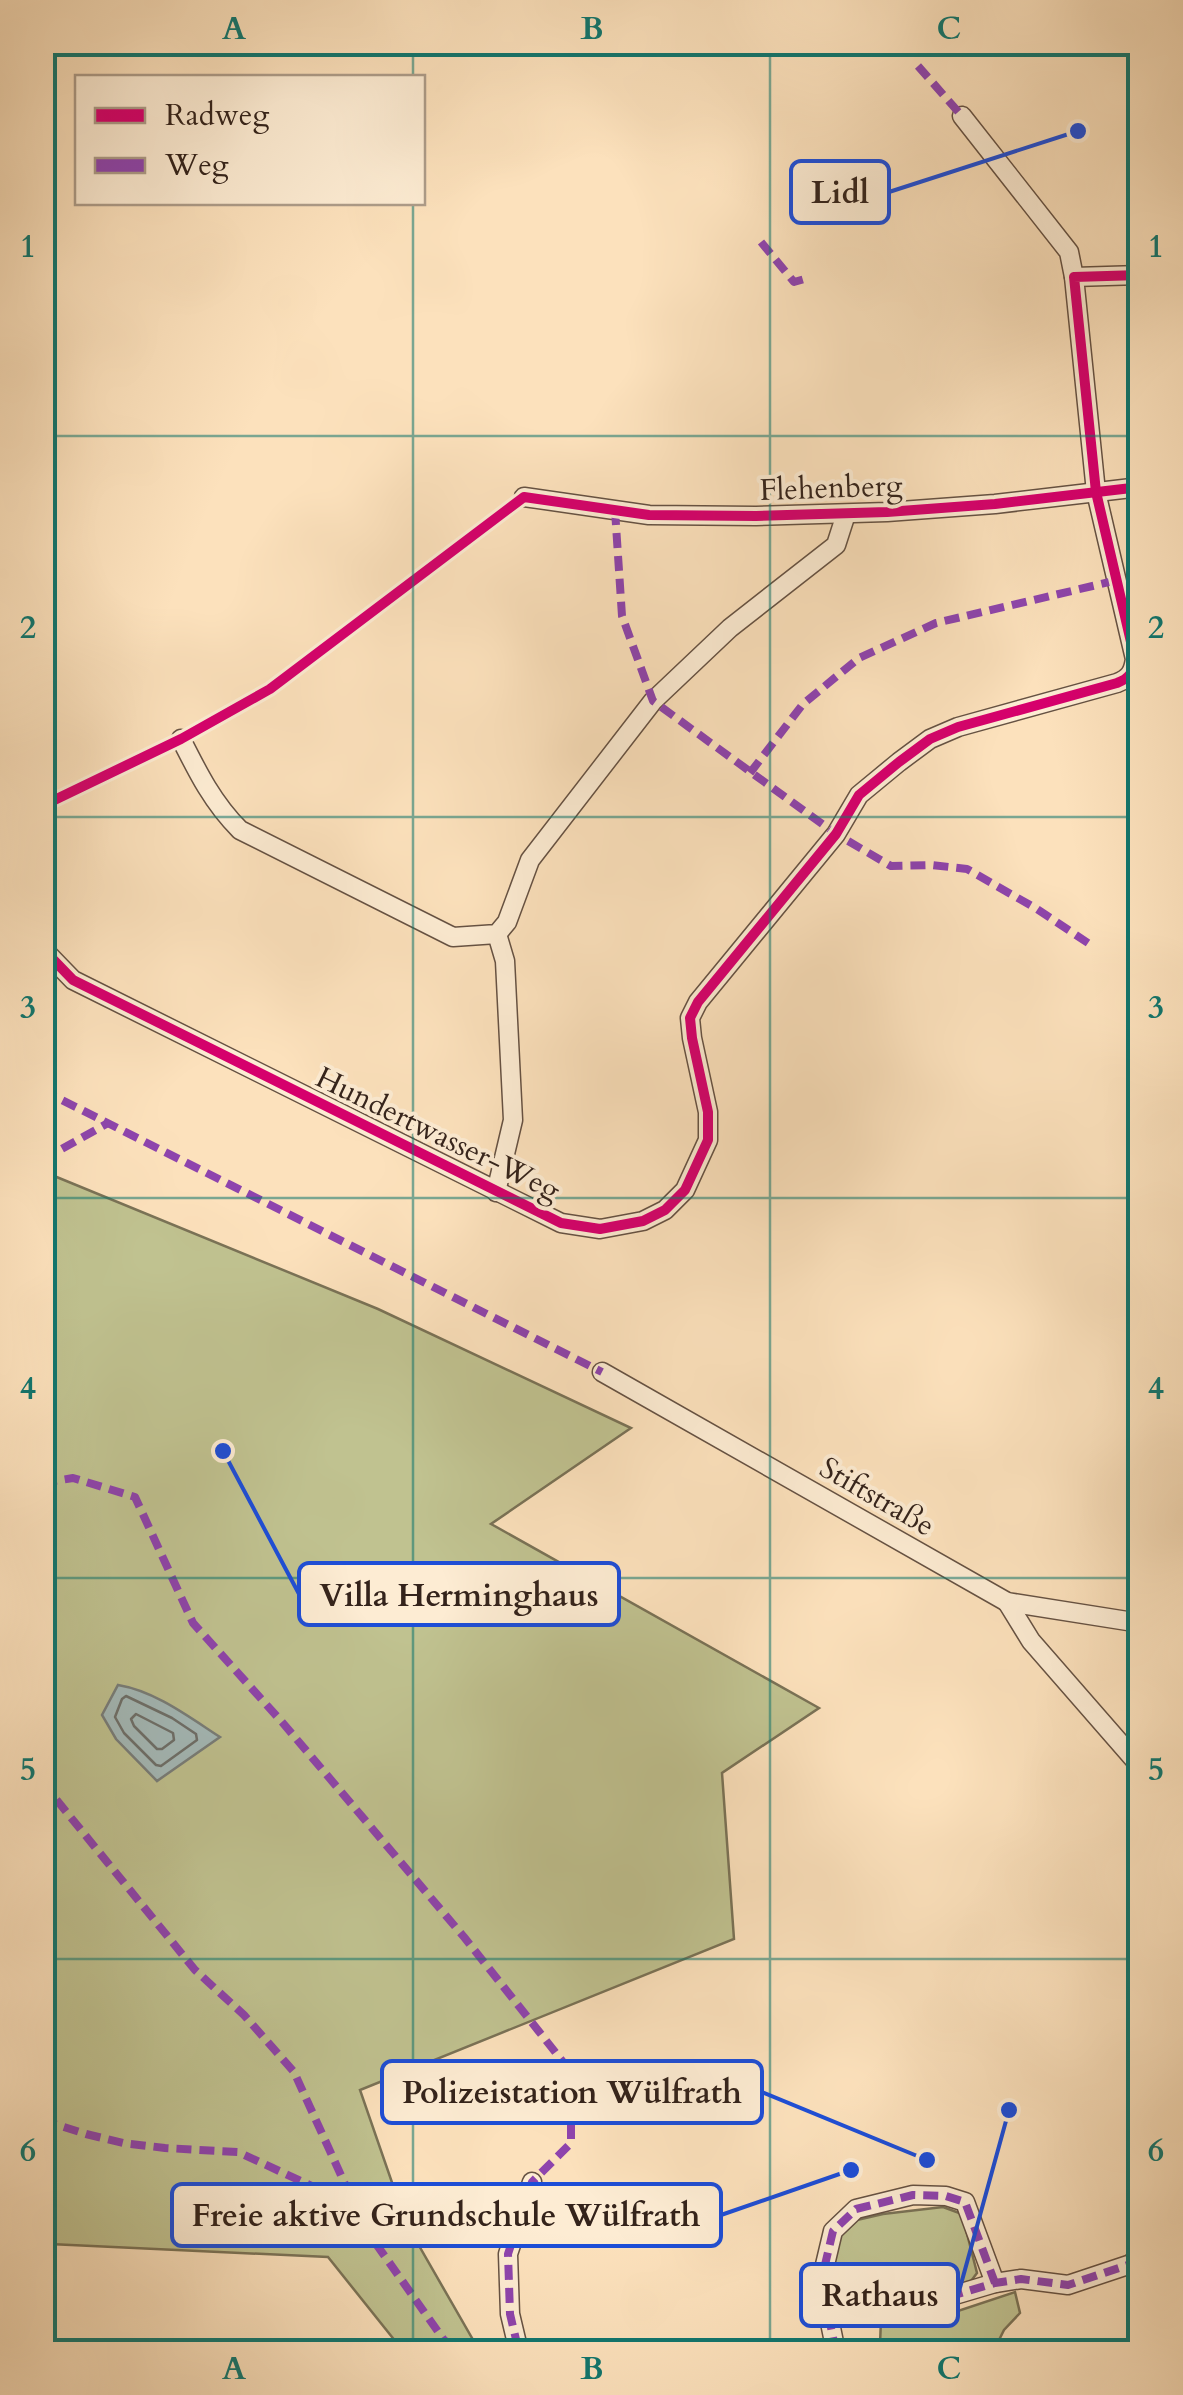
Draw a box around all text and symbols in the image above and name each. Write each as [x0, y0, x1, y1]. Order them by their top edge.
text: A [222, 7, 246, 51]
text: B [580, 7, 604, 51]
text: C [937, 7, 961, 51]
legend [75, 75, 425, 205]
text: Radweg [165, 95, 269, 136]
text: Weg [164, 145, 229, 186]
callout: Lidl [791, 161, 889, 223]
text: Lidl [811, 171, 869, 215]
text: 1 [20, 225, 36, 269]
text: 1 [1148, 225, 1164, 269]
street label: Flehenberg [759, 465, 903, 511]
text: 2 [20, 606, 36, 650]
text: 2 [1148, 606, 1164, 650]
text: 3 [20, 986, 36, 1030]
text: 3 [1148, 986, 1164, 1030]
street label: Hundertwasser-Weg [309, 1057, 567, 1211]
text: 4 [20, 1367, 36, 1411]
text: 4 [1148, 1367, 1164, 1411]
street label: Stiftstraße [812, 1448, 942, 1546]
callout: Villa Herminghaus [299, 1563, 619, 1625]
text: Villa Herminghaus [319, 1574, 599, 1618]
text: 5 [20, 1748, 36, 1792]
text: 5 [1148, 1748, 1164, 1792]
callout: Polizeistation Wülfrath [382, 2061, 762, 2123]
text: Polizeistation Wülfrath [402, 2071, 742, 2115]
text: 6 [20, 2129, 36, 2173]
text: 6 [1148, 2129, 1164, 2173]
callout: Freie aktive Grundschule Wülfrath [172, 2184, 721, 2246]
text: Freie aktive Grundschule Wülfrath [192, 2194, 701, 2238]
callout: Rathaus [801, 2264, 958, 2326]
text: Rathaus [822, 2274, 938, 2318]
text: A [222, 2347, 246, 2391]
text: B [580, 2347, 604, 2391]
text: C [937, 2347, 961, 2391]

